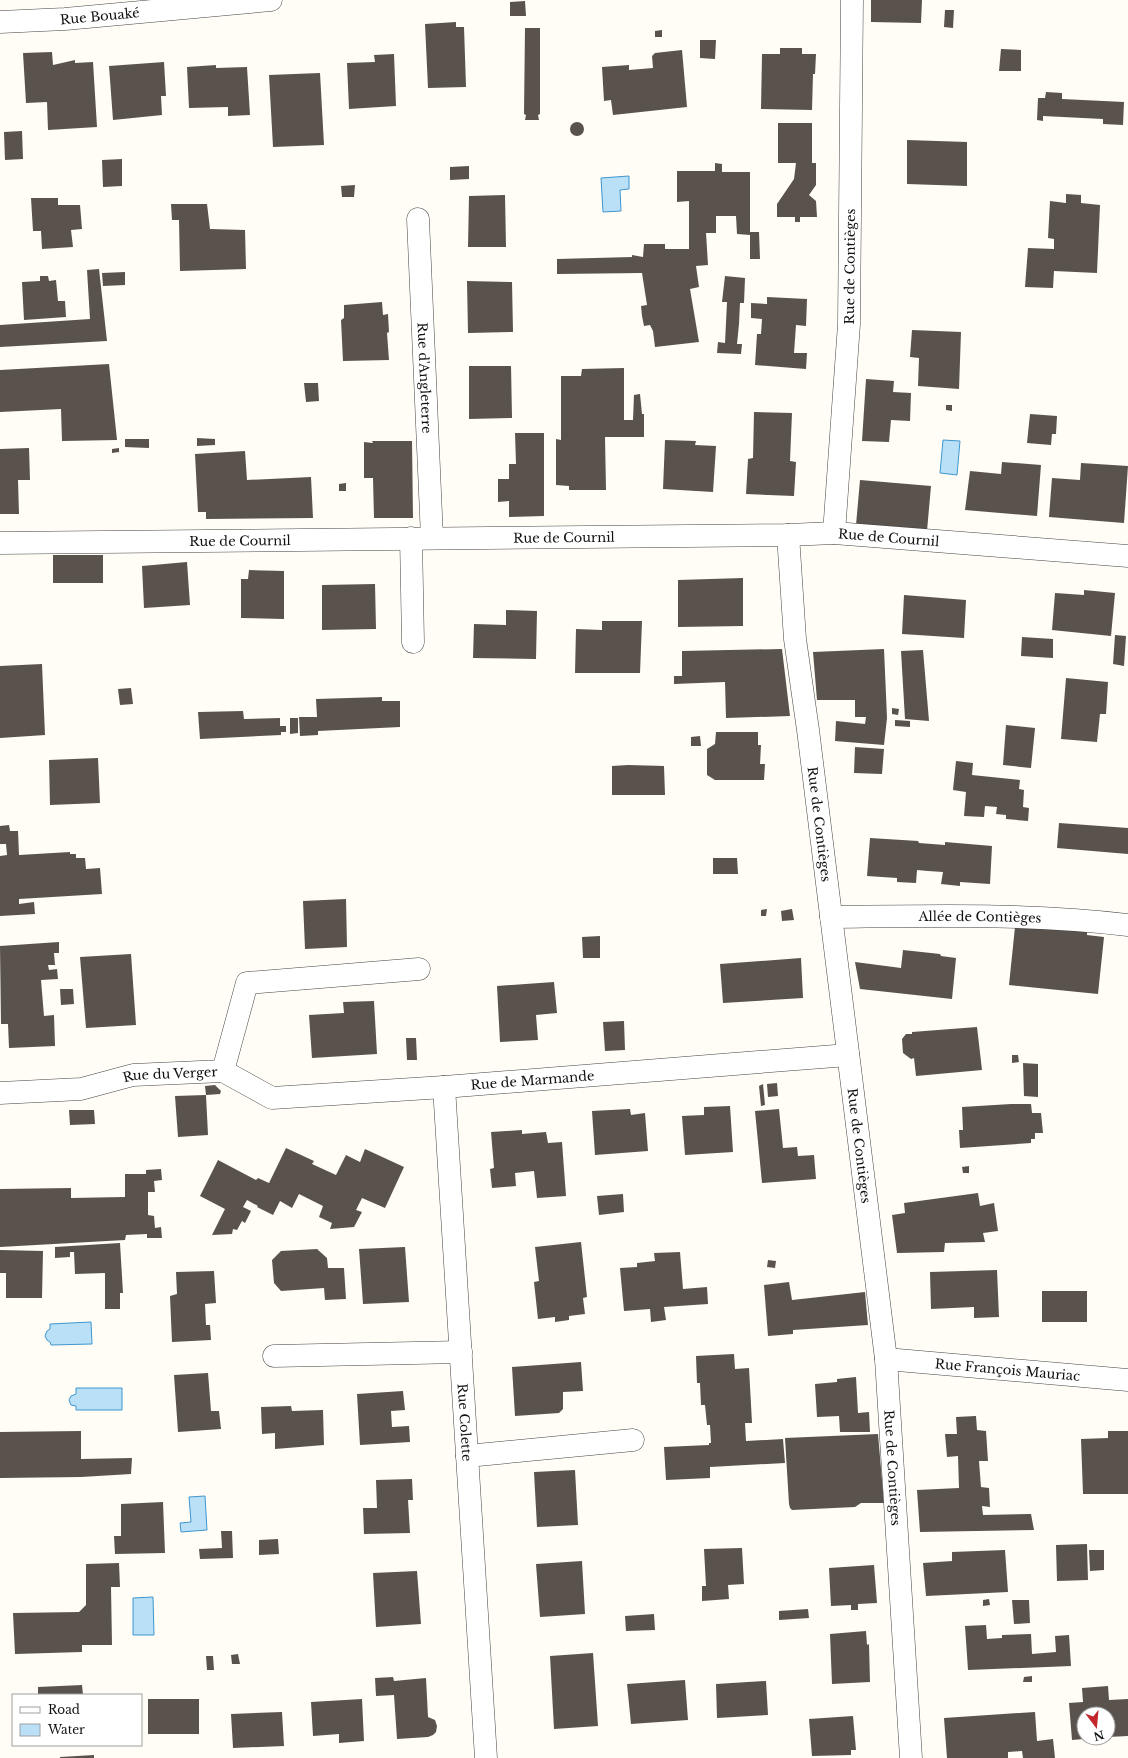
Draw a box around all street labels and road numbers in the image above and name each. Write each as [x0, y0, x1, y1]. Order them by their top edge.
street label: Rue Bouaké [59, 4, 140, 28]
street label: Rue de Contièges [841, 208, 859, 325]
street label: Rue d'Angleterre [414, 322, 435, 434]
street label: Rue de Cournil [837, 525, 940, 550]
street label: Rue de Cournil [513, 529, 615, 547]
street label: Rue de Cournil [189, 532, 291, 550]
street label: Rue de Contièges [804, 766, 835, 883]
street label: Allée de Contièges [917, 908, 1042, 927]
street label: Rue du Verger [121, 1063, 219, 1086]
street label: Rue de Marmande [470, 1067, 595, 1094]
street label: Rue de Contièges [843, 1087, 875, 1204]
street label: Rue François Mauriac [934, 1355, 1081, 1385]
street label: Rue Colette [454, 1383, 475, 1462]
street label: Rue de Contièges [880, 1409, 904, 1526]

